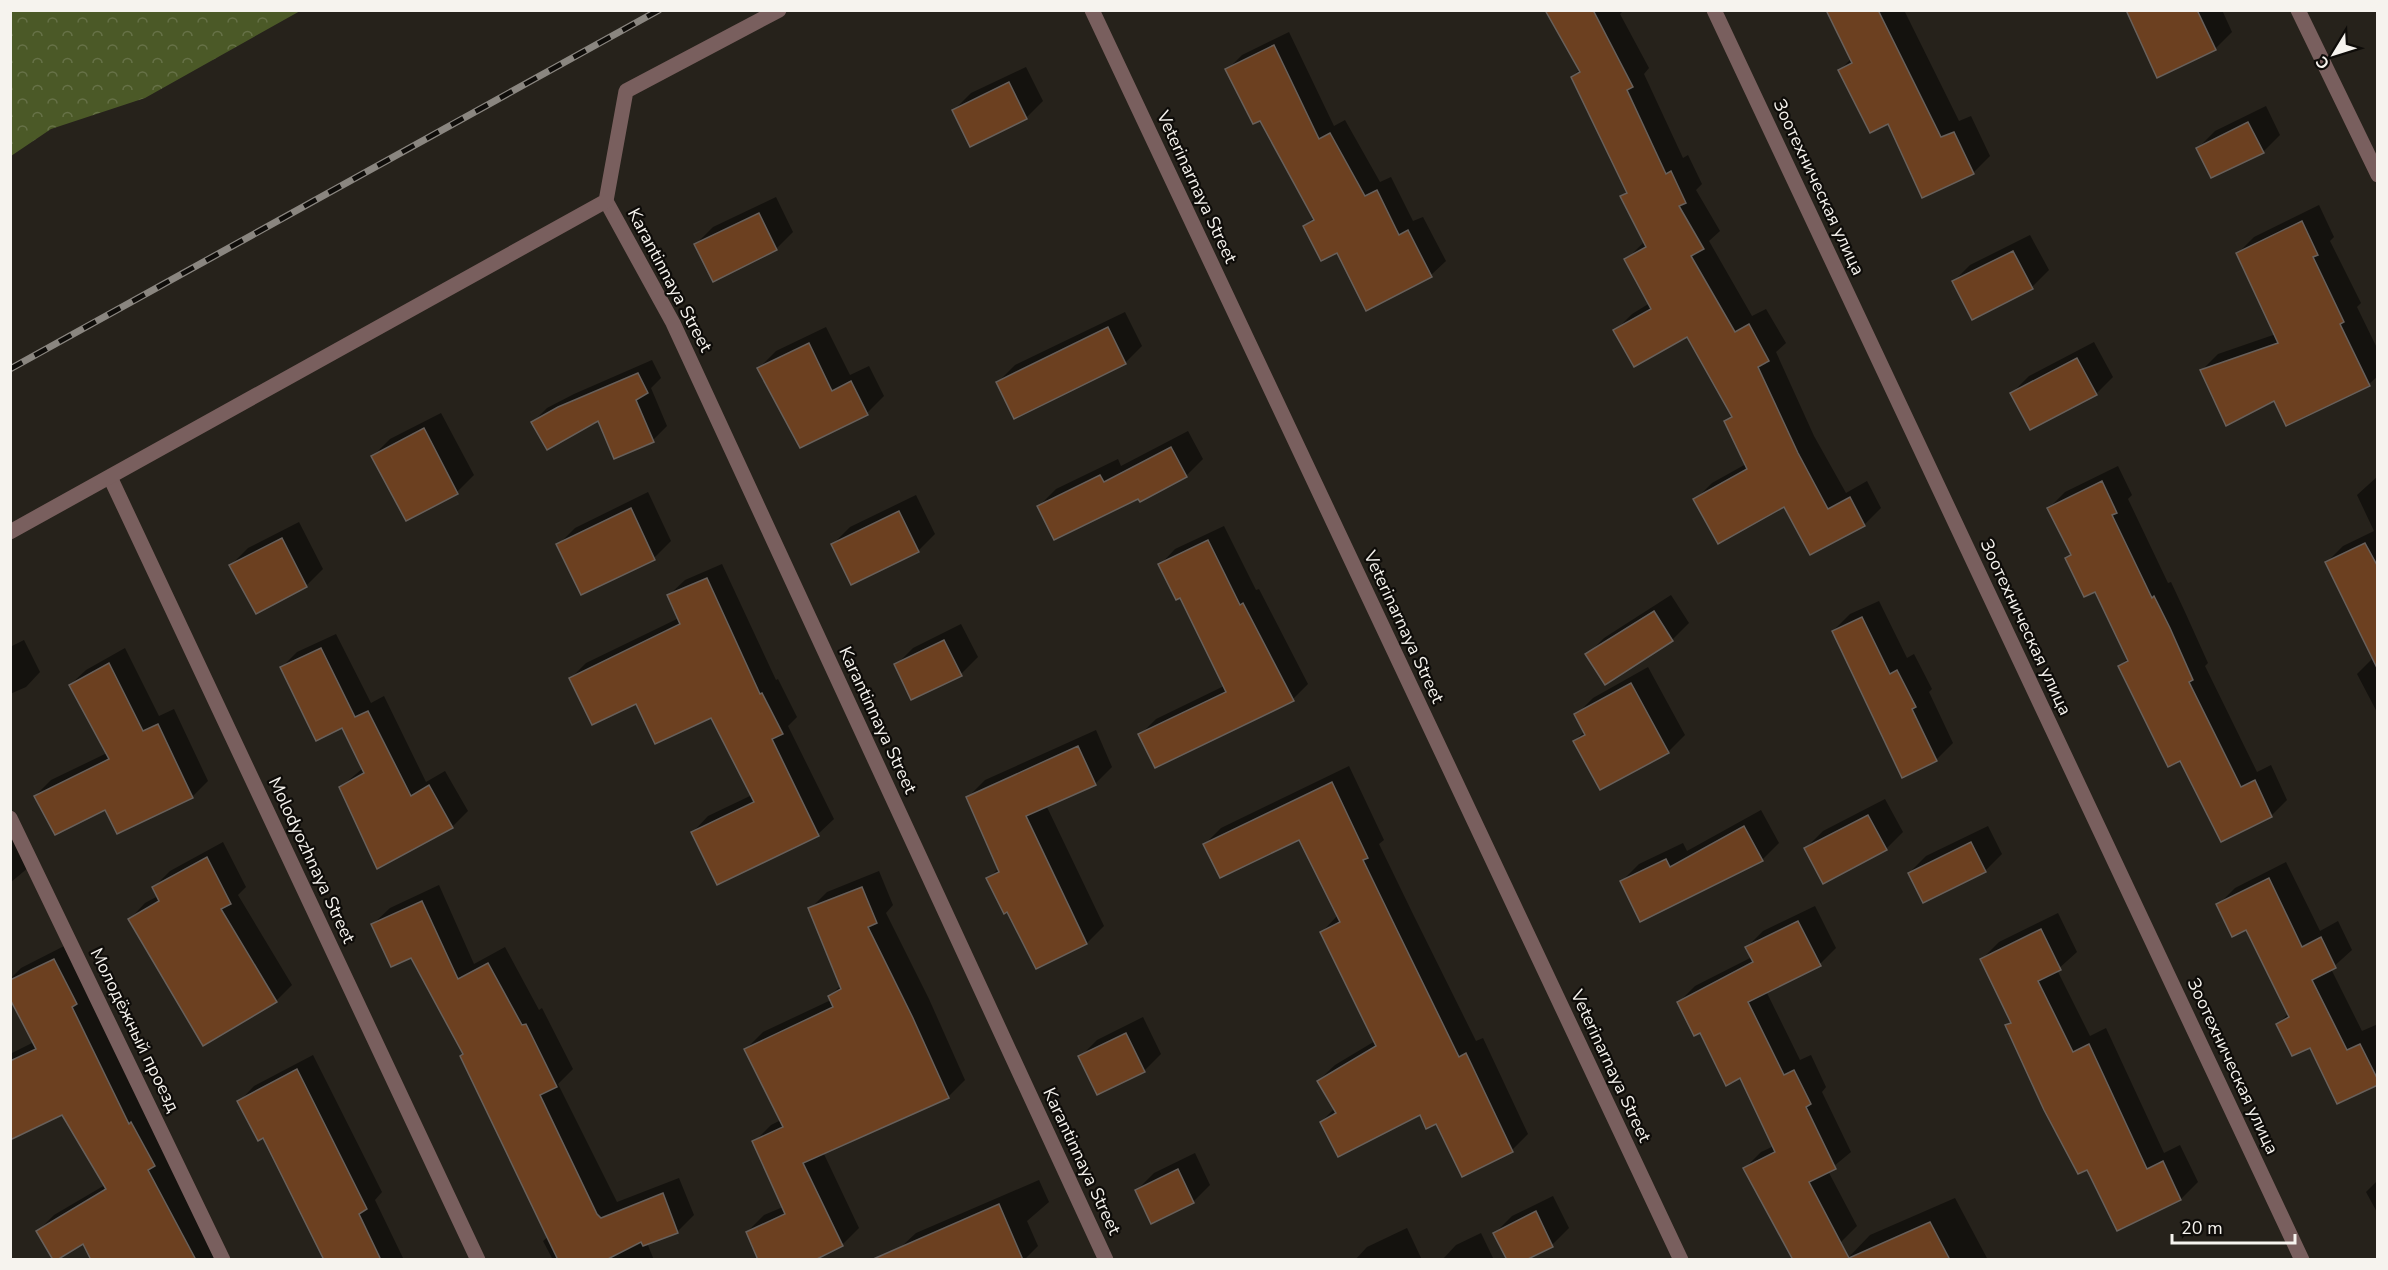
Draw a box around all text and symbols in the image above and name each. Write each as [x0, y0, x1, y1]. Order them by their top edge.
north arrow [2304, 24, 2364, 84]
text: С [2311, 51, 2335, 74]
street label: Зоотехническая улица [1768, 95, 1870, 279]
street label: Veterinarnaya Street [1151, 106, 1243, 268]
street label: Karantinnaya Street [622, 204, 718, 357]
street label: Зоотехническая улица [1975, 535, 2077, 719]
street label: Veterinarnaya Street [1358, 546, 1450, 708]
street label: Karantinnaya Street [833, 643, 923, 798]
street label: Molodyozhnaya Street [263, 773, 361, 948]
street label: Молодёжный проезд [85, 944, 185, 1117]
street label: Зоотехническая улица [2182, 974, 2284, 1158]
street label: Veterinarnaya Street [1565, 985, 1657, 1147]
street label: Karantinnaya Street [1037, 1084, 1127, 1239]
scale bar [2172, 1207, 2295, 1245]
text: 20 m [2181, 1216, 2223, 1240]

